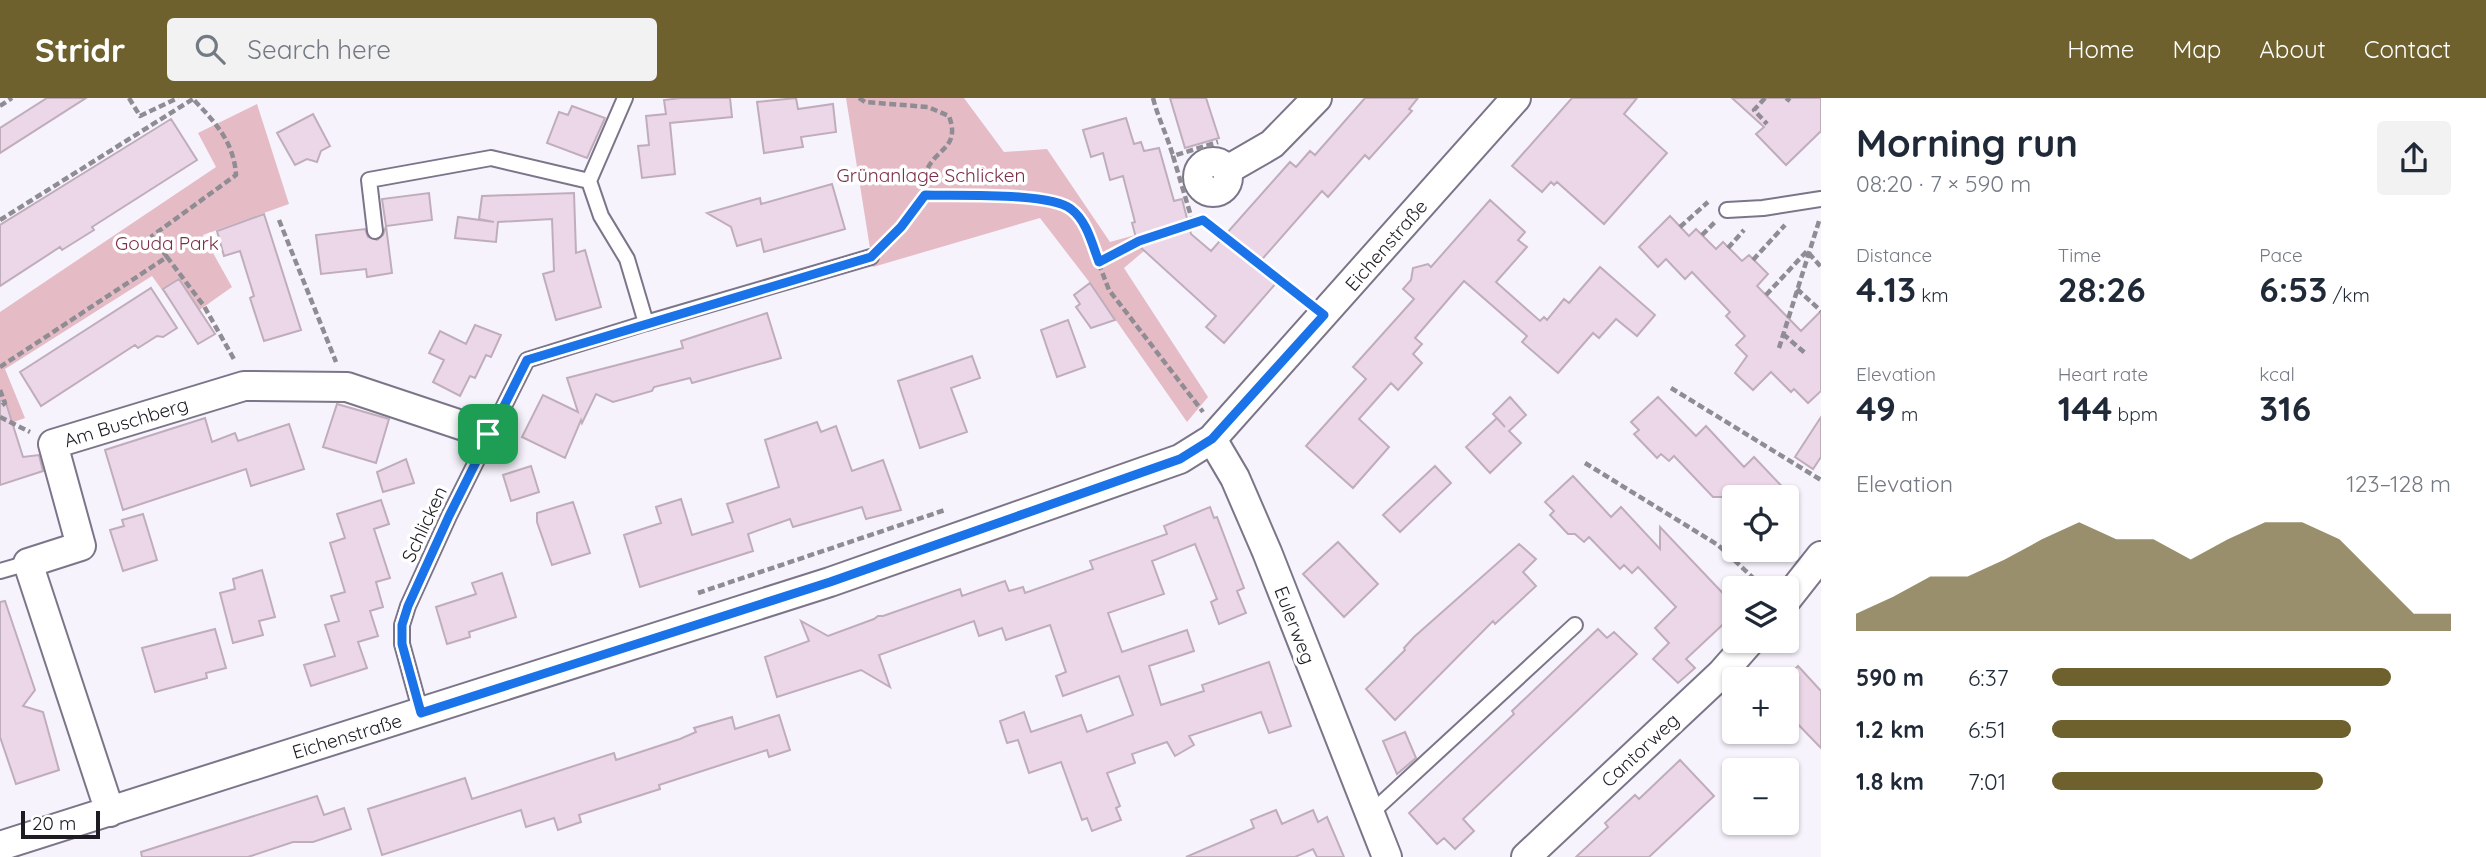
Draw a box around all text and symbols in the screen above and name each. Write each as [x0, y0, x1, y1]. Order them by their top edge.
search box [167, 18, 657, 81]
text: Stridr [35, 29, 125, 70]
icon: search [191, 30, 229, 68]
text: Search here [247, 33, 391, 66]
text: Home [2067, 34, 2134, 64]
text: Map [2172, 34, 2221, 64]
text: About [2259, 34, 2326, 64]
text: Contact [2364, 34, 2451, 64]
text: Morning run [1856, 119, 2078, 167]
button: share [2377, 121, 2451, 195]
park label: Grünanlage Schlicken [836, 163, 1026, 187]
text: 08:20 · 7 × 590 m [1856, 169, 2031, 198]
street label: Eichenstraße [1340, 194, 1432, 296]
park label: Gouda Park [115, 231, 219, 255]
text: Distance [1856, 243, 1932, 267]
text: Time [2058, 243, 2101, 267]
text: Pace [2259, 243, 2303, 267]
text: 4.13 [1856, 267, 1916, 311]
text: 28:26 [2058, 267, 2146, 311]
text: 6:53 [2259, 267, 2327, 311]
text: km [1916, 283, 1949, 307]
text: /km [2327, 283, 2370, 307]
text: Elevation [1856, 362, 1936, 386]
text: Heart rate [2058, 362, 2148, 386]
text: kcal [2259, 362, 2295, 386]
text: 49 [1856, 386, 1896, 430]
text: 144 [2058, 386, 2112, 430]
text: 316 [2259, 386, 2311, 430]
street label: Am Buschberg [61, 392, 191, 452]
text: m [1896, 402, 1918, 426]
text: bpm [2112, 402, 2158, 426]
pin [458, 404, 518, 464]
icon: arrive [469, 415, 507, 453]
text: Elevation [1856, 469, 1953, 498]
text: 123–128 m [2346, 469, 2451, 498]
street label: Schlicken [396, 482, 452, 566]
map controls [1722, 485, 1799, 835]
button: locate [1722, 485, 1799, 562]
button: layers [1722, 576, 1799, 653]
street label: Eulerweg [1269, 583, 1321, 667]
text: 590 m [1856, 663, 1924, 692]
text: 6:37 [1968, 663, 2009, 692]
button: + [1722, 667, 1799, 744]
street label: Eichenstraße [289, 708, 405, 764]
street label: Cantorweg [1596, 708, 1684, 792]
text: 1.2 km [1856, 715, 1925, 744]
text: 6:51 [1968, 715, 2006, 744]
button: − [1722, 758, 1799, 835]
text: 1.8 km [1856, 767, 1924, 796]
text: 7:01 [1968, 767, 2006, 796]
scale bar [21, 808, 100, 840]
text: 20 m [32, 811, 76, 835]

